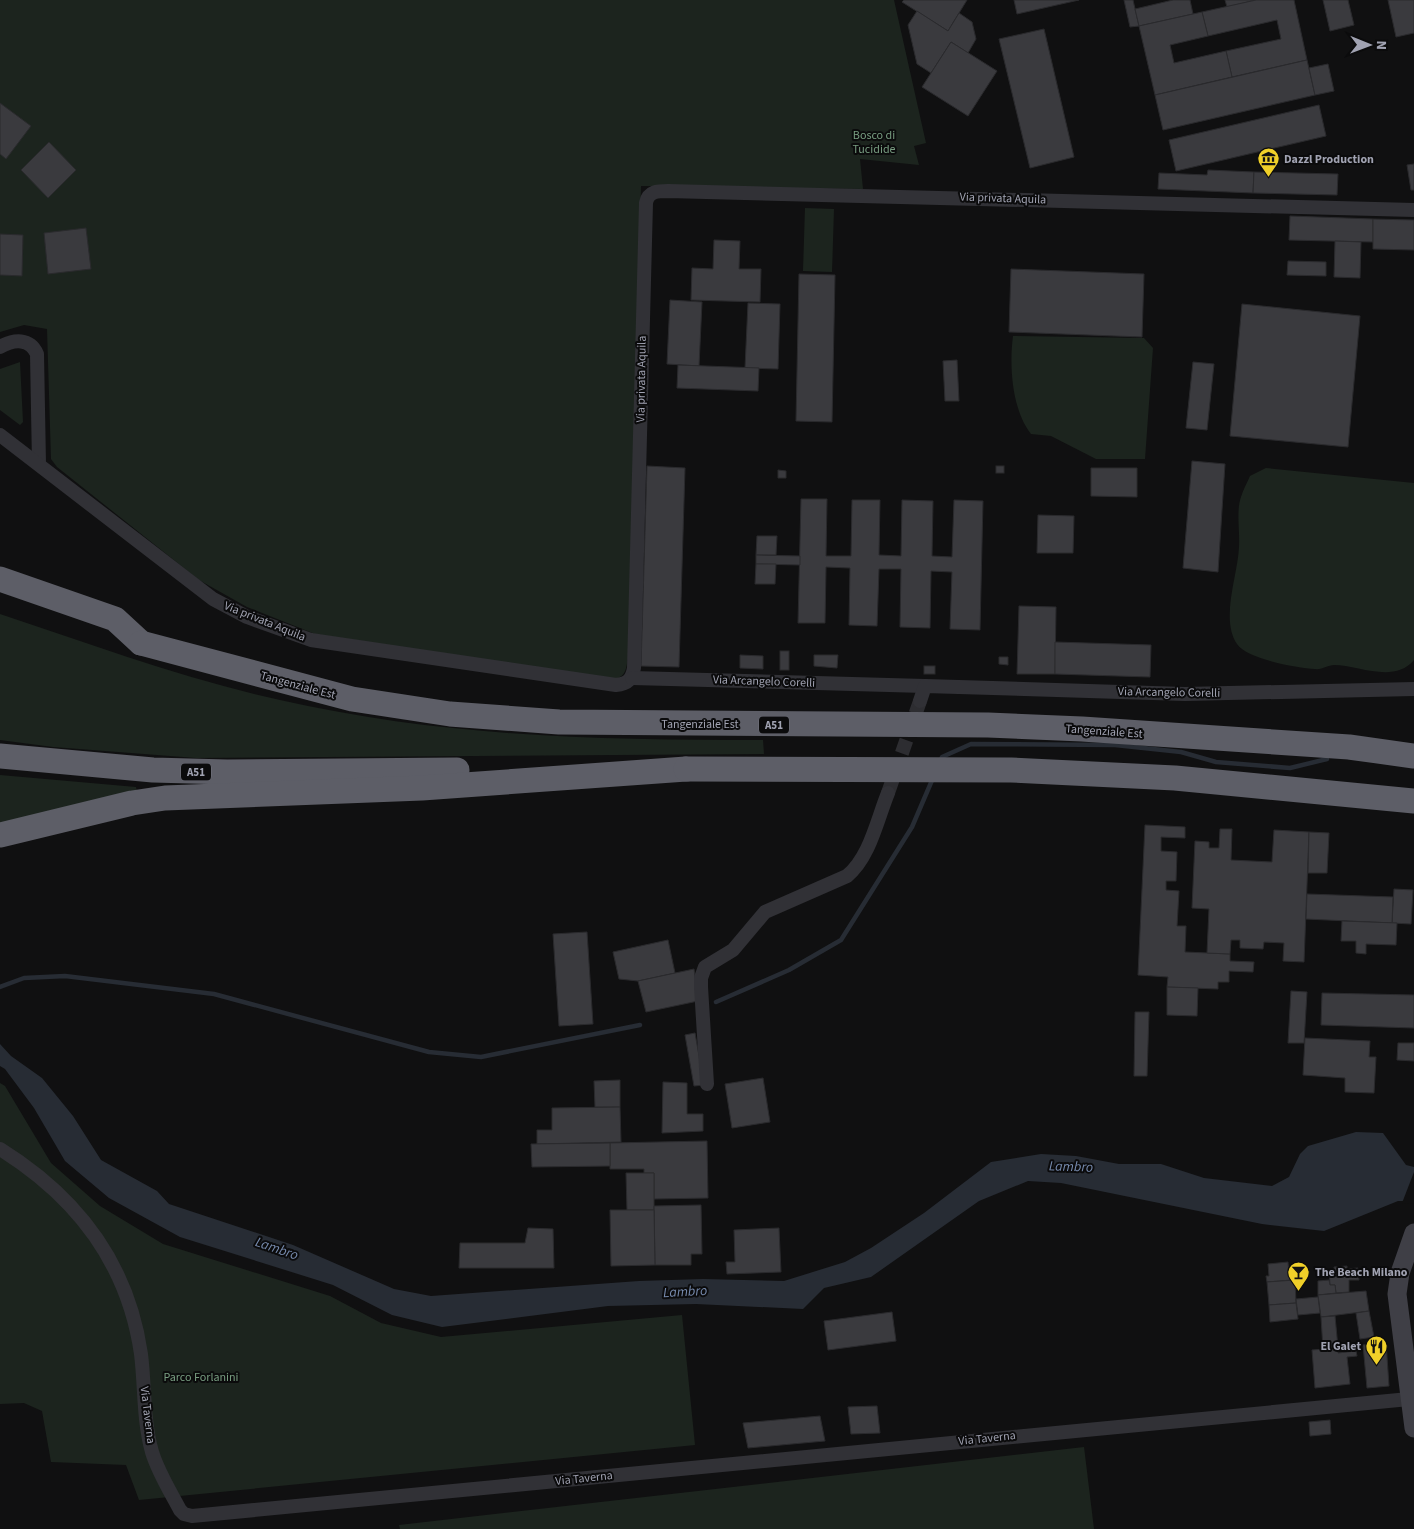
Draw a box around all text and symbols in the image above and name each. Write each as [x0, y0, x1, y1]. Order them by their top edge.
north arrow [1344, 20, 1394, 70]
text: N [1371, 40, 1391, 50]
park label: Bosco di Tucidide [852, 127, 896, 158]
museum icon: Dazzl Production [1256, 147, 1280, 178]
place label: Dazzl Production [1284, 151, 1374, 168]
street label: Via privata Aquila [959, 188, 1047, 209]
street label: Via privata Aquila [632, 336, 651, 422]
street label: Via privata Aquila [221, 597, 308, 646]
street label: Tangenziale Est [258, 667, 337, 704]
street label: Via Arcangelo Corelli [713, 671, 815, 692]
street label: Via Arcangelo Corelli [1118, 683, 1220, 702]
street label: Tangenziale Est [661, 716, 739, 733]
road number: A51 [759, 716, 789, 734]
street label: Tangenziale Est [1065, 720, 1143, 743]
road number: A51 [181, 764, 211, 780]
water label: Lambro [1048, 1156, 1093, 1178]
water label: Lambro [252, 1232, 301, 1266]
bar icon: The Beach Milano [1287, 1260, 1311, 1291]
place label: The Beach Milano [1315, 1264, 1408, 1281]
water label: Lambro [662, 1281, 708, 1303]
restaurant icon: El Galet [1365, 1334, 1389, 1365]
place label: El Galet [1320, 1338, 1361, 1355]
park label: Parco Forlanini [163, 1369, 239, 1386]
street label: Via Taverna [136, 1385, 159, 1445]
street label: Via Taverna [958, 1427, 1017, 1450]
street label: Via Taverna [555, 1467, 614, 1490]

